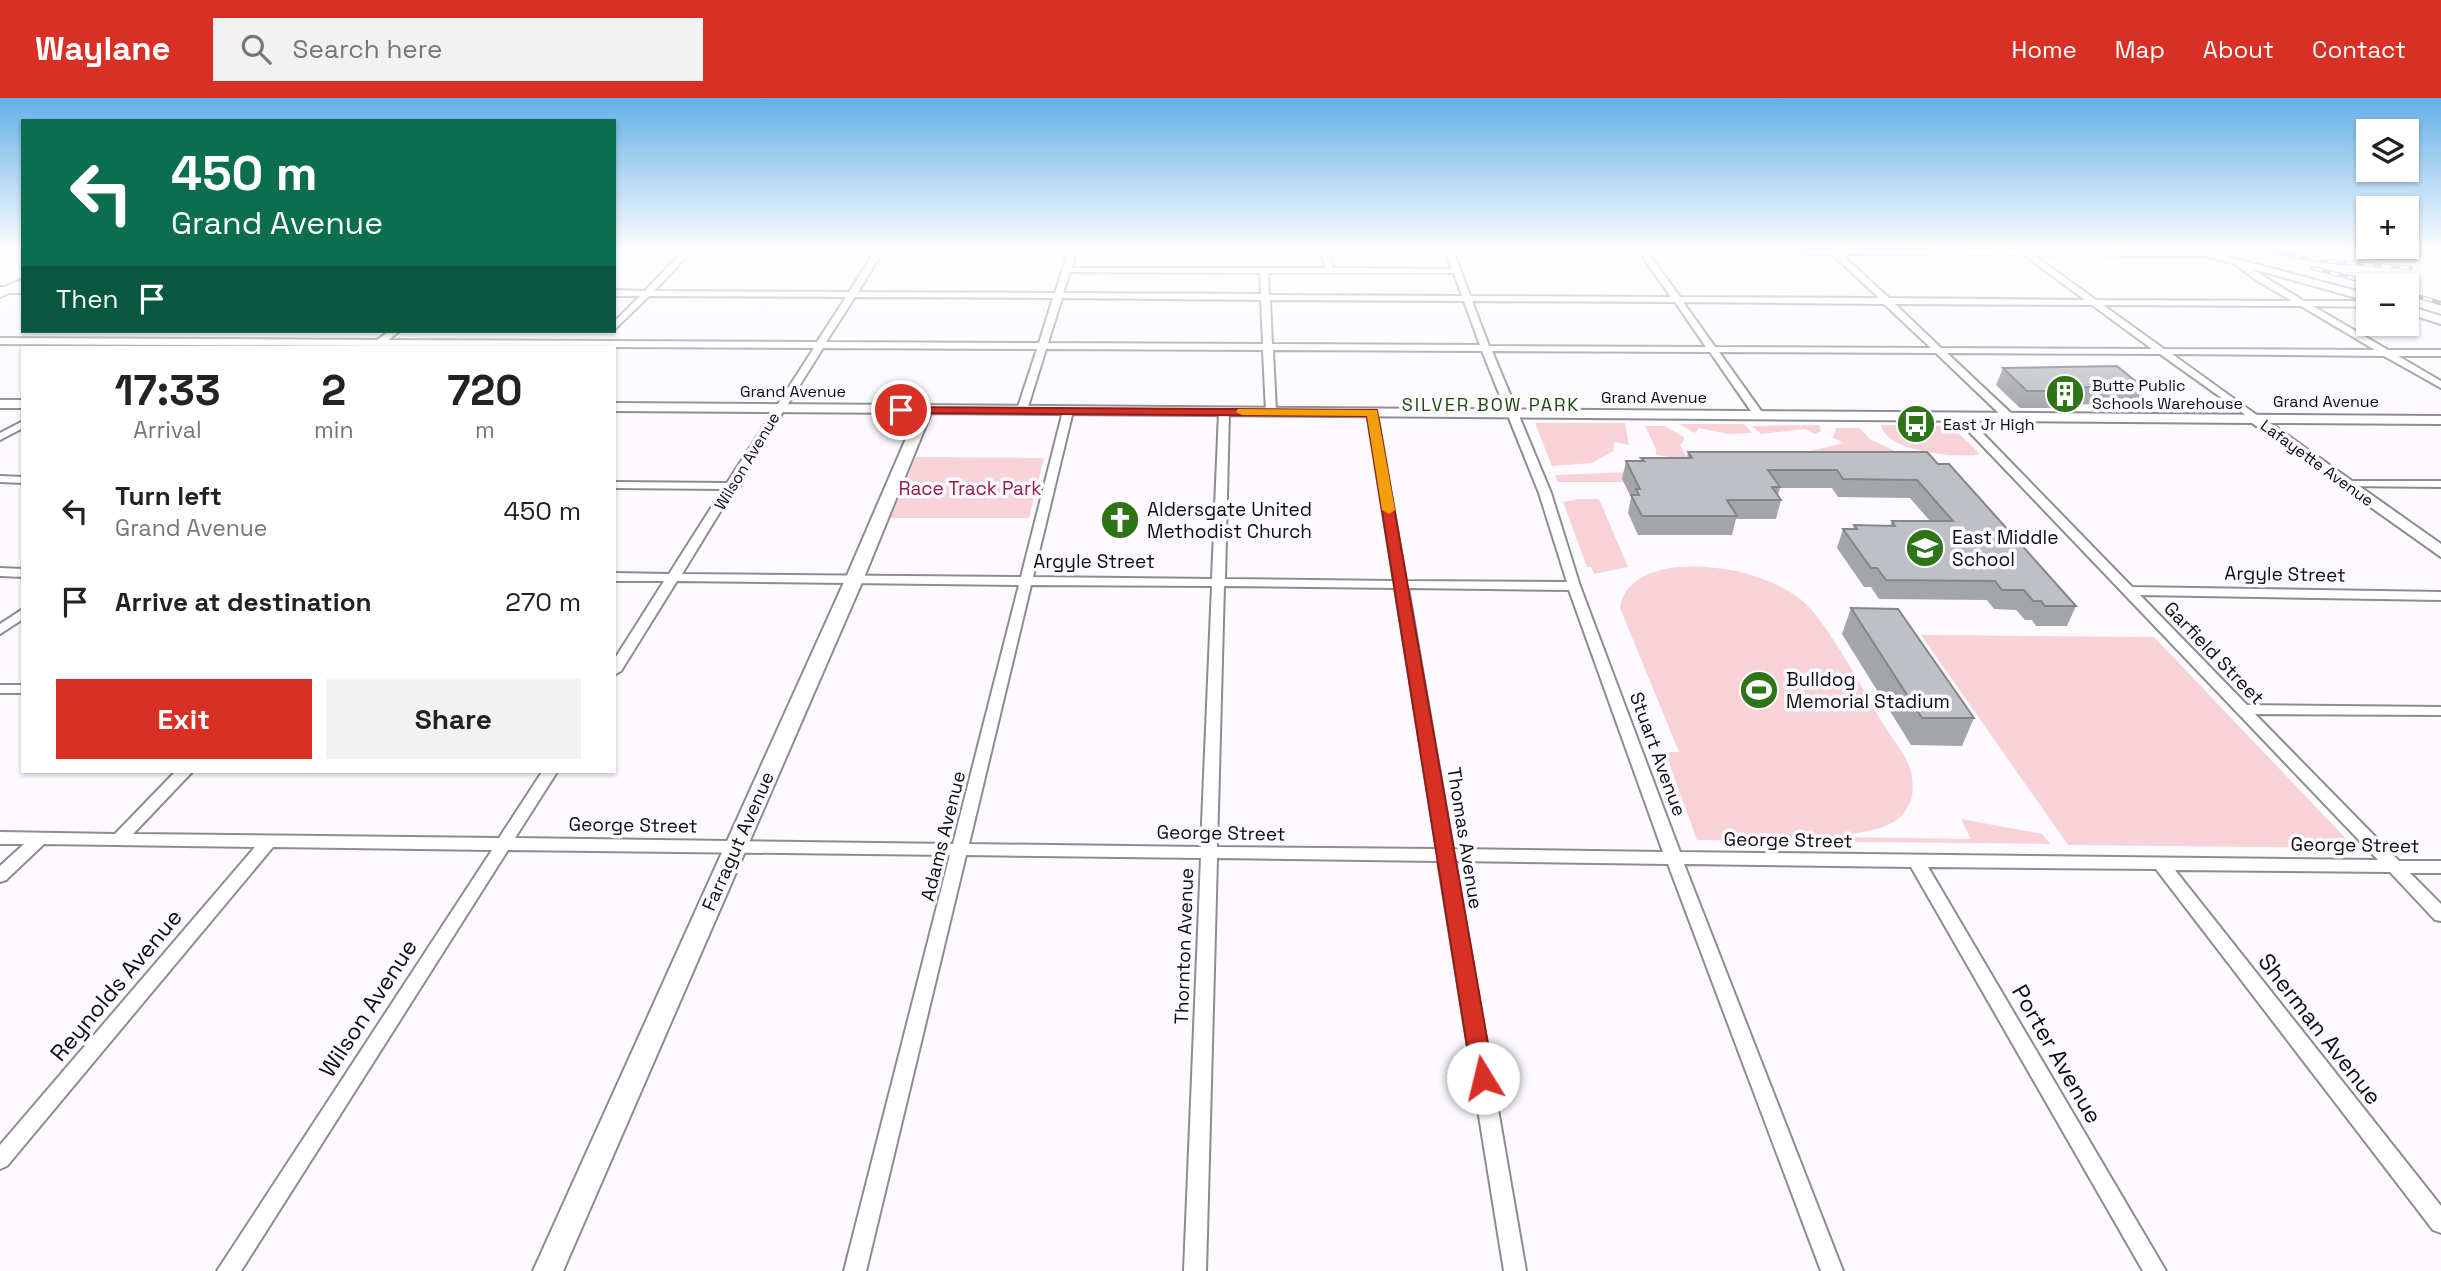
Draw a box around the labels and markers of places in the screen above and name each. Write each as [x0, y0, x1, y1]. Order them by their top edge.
building icon: Butte Public Schools Warehouse [2044, 373, 2086, 415]
place label: Butte Public Schools Warehouse [2092, 375, 2243, 414]
pin [871, 380, 931, 440]
bus stop icon: East Jr High [1895, 403, 1937, 445]
place label: East Jr High [1943, 414, 2035, 435]
place label: Aldersgate United Methodist Church [1147, 497, 1312, 544]
church icon: Aldersgate United Methodist Church [1099, 499, 1141, 541]
place label: East Middle School [1952, 525, 2058, 572]
school or university icon: East Middle School [1904, 527, 1946, 569]
place label: Bulldog Memorial Stadium [1786, 667, 1950, 714]
sports icon: Bulldog Memorial Stadium [1738, 669, 1780, 711]

